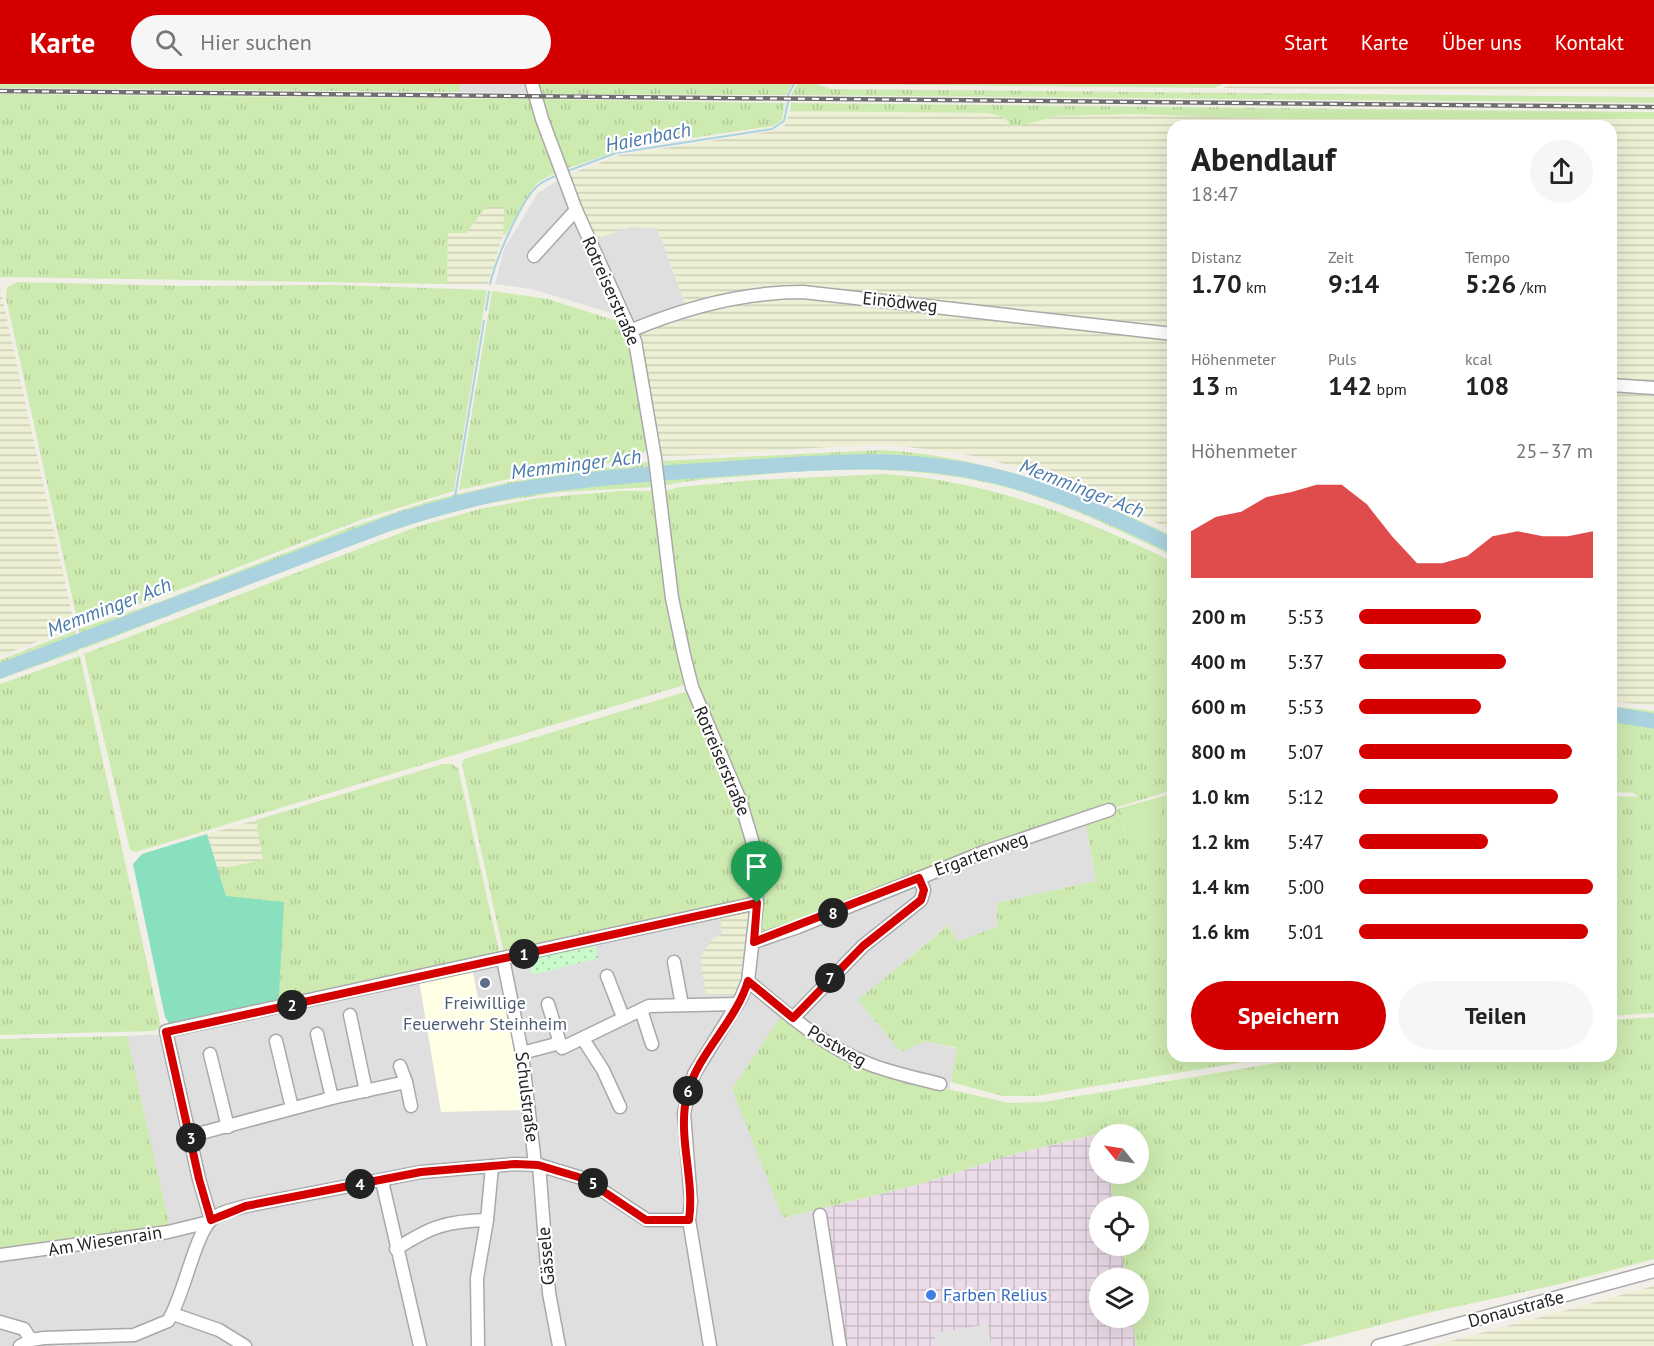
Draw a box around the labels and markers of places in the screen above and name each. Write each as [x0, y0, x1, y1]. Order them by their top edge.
pin [731, 841, 782, 903]
pin: 8 [818, 898, 848, 928]
pin: 1 [509, 939, 539, 969]
pin: 7 [815, 963, 845, 993]
marker: Freiwillige Feuerwehr Steinheim [478, 976, 492, 990]
pin: 2 [277, 990, 307, 1020]
place label: Freiwillige Feuerwehr Steinheim [403, 991, 567, 1035]
pin: 6 [673, 1076, 703, 1106]
pin: 3 [176, 1123, 206, 1153]
pin: 5 [578, 1168, 608, 1198]
pin: 4 [345, 1169, 375, 1199]
place label: Farben Relius [943, 1283, 1047, 1306]
marker: Farben Relius [924, 1288, 938, 1302]

